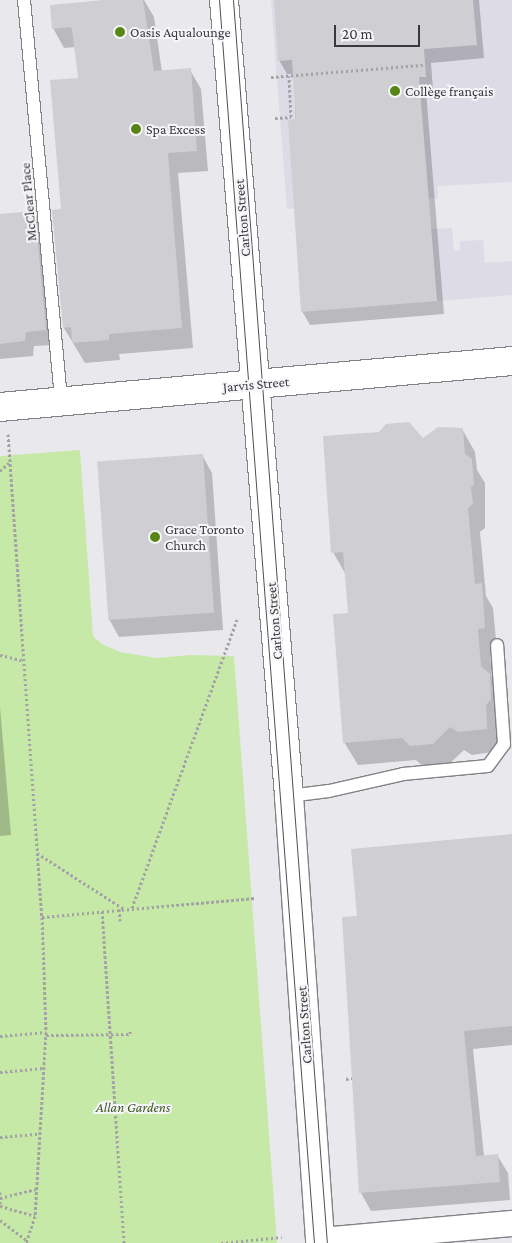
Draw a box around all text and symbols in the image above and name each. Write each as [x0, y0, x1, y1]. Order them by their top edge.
scale bar [337, 15, 423, 47]
place label: Oasis Aqualounge [130, 24, 231, 40]
marker: Oasis Aqualounge [114, 26, 126, 38]
text: 20 m [342, 26, 373, 42]
place label: Collège français [405, 83, 493, 99]
marker: Collège français [389, 85, 401, 97]
place label: Spa Excess [146, 121, 206, 137]
marker: Spa Excess [130, 123, 142, 135]
street label: McClear Place [16, 162, 40, 242]
street label: Carlton Street [230, 179, 254, 257]
street label: Jarvis Street [222, 373, 290, 395]
place label: Grace Toronto Church [165, 521, 244, 554]
marker: Grace Toronto Church [149, 531, 161, 543]
street label: Carlton Street [262, 582, 286, 660]
street label: Carlton Street [293, 986, 315, 1064]
park label: Allan Gardens [96, 1099, 170, 1115]

